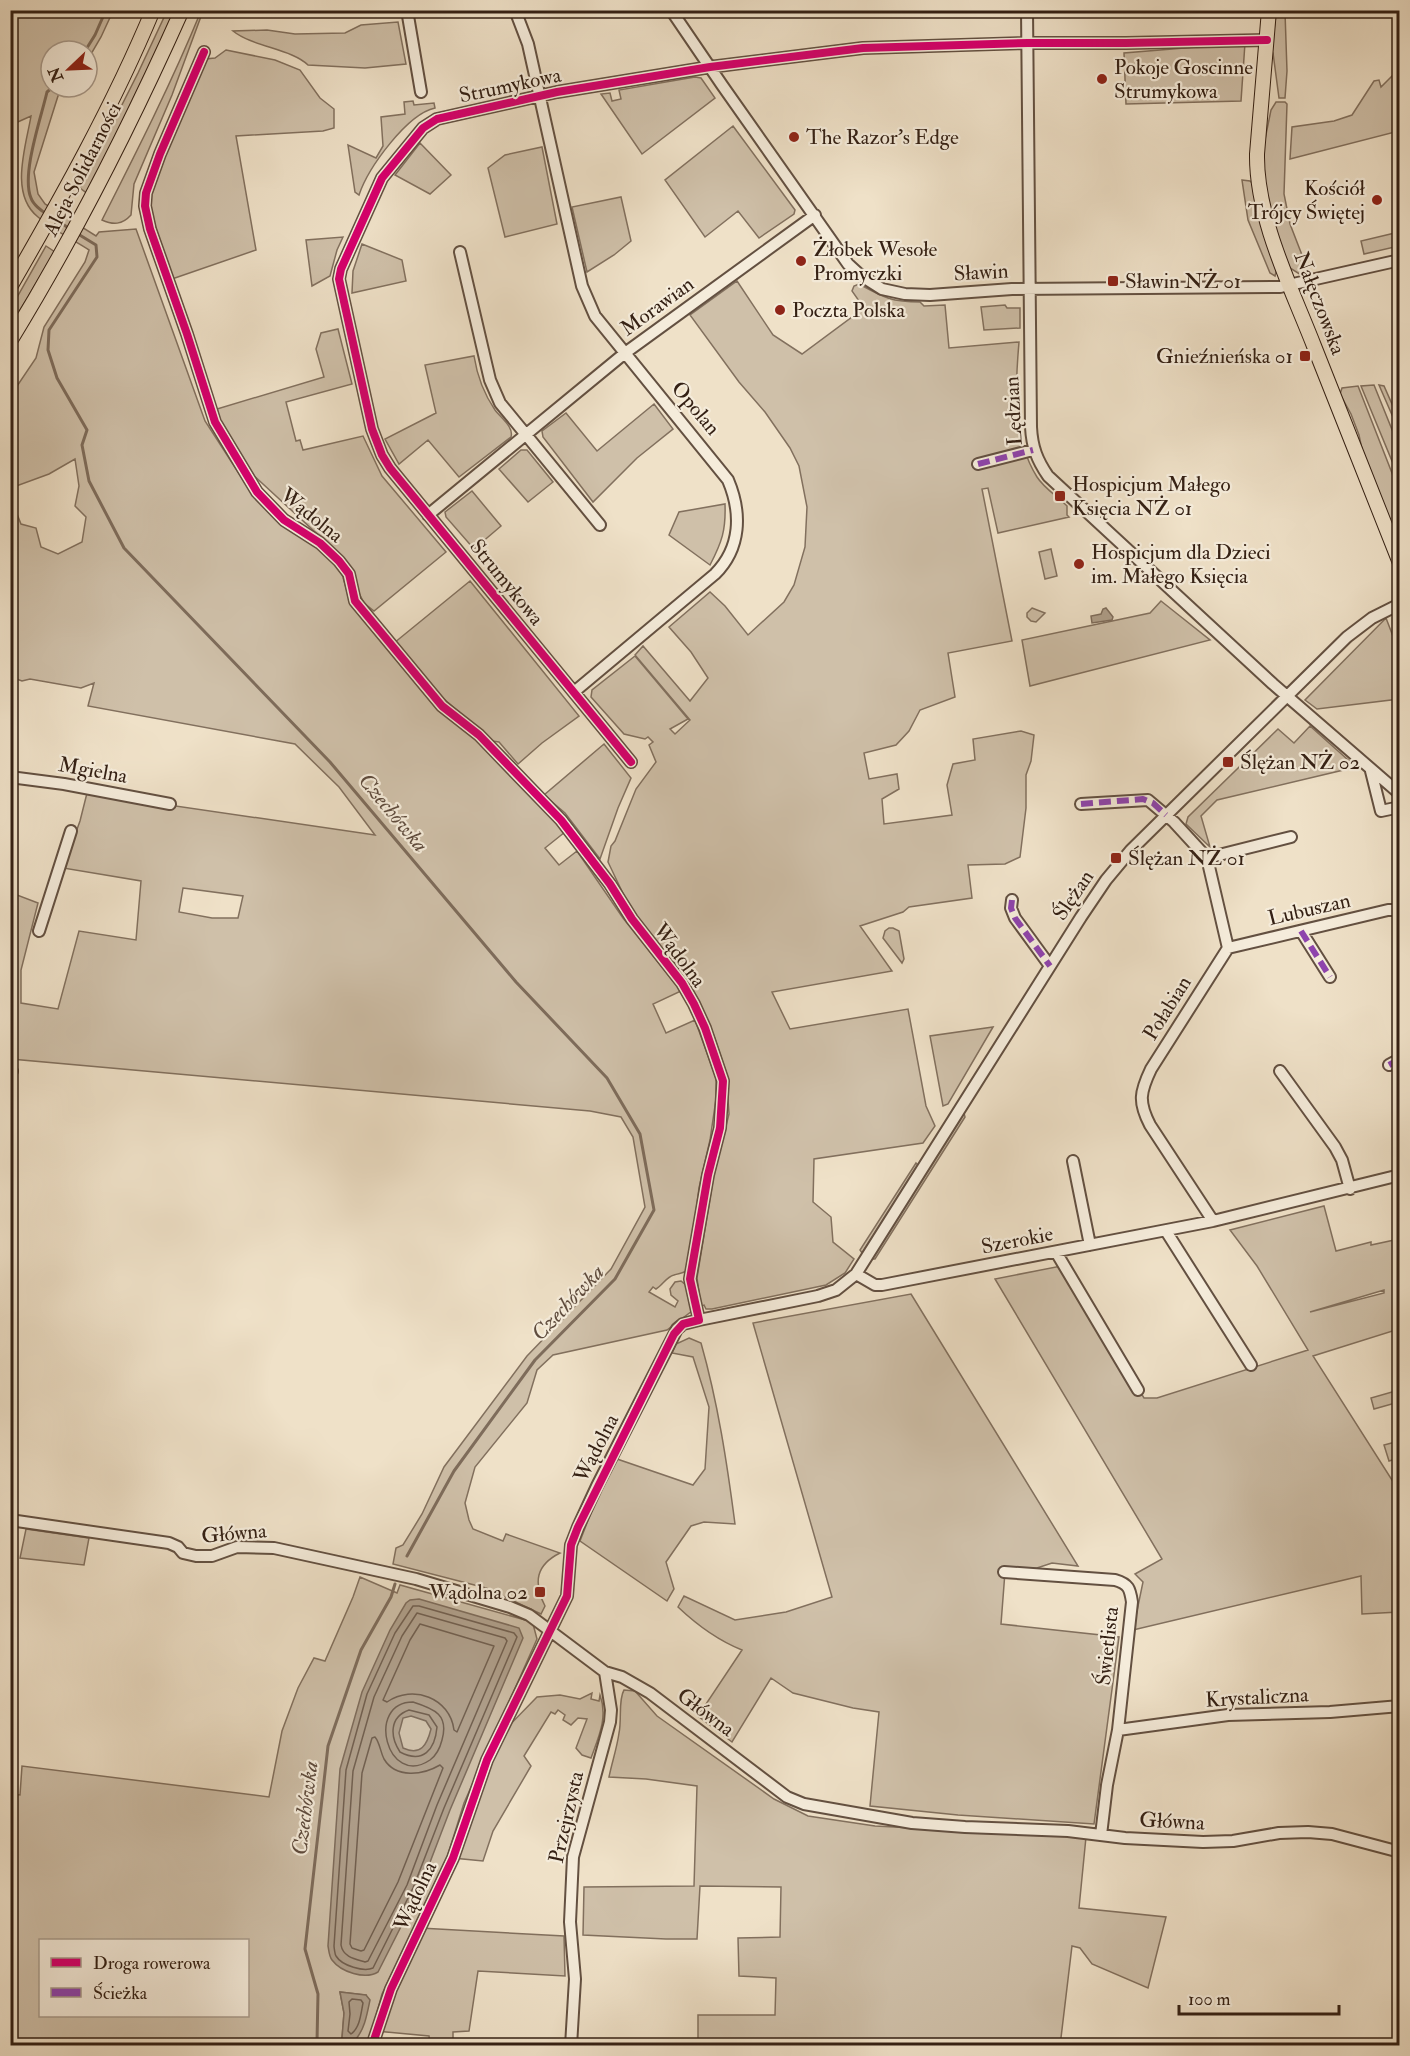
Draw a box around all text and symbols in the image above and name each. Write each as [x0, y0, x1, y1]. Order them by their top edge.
north arrow [39, 39, 99, 99]
place label: Pokoje Goscinne Strumykowa [1114, 54, 1253, 105]
street label: Strumykowa [457, 61, 564, 109]
text: N [44, 63, 69, 86]
marker: Pokoje Goscinne Strumykowa [1095, 72, 1109, 86]
street label: Aleja Solidarności [37, 97, 128, 242]
place label: The Razor's Edge [806, 124, 959, 151]
marker: The Razor's Edge [787, 130, 801, 144]
place label: Kościół Trójcy Świętej [1248, 175, 1366, 226]
marker: Kościół Trójcy Świętej [1370, 193, 1384, 207]
place label: Żłobek Wesołe Promyczki [813, 236, 937, 287]
street label: Nałęczowska [1288, 248, 1352, 359]
marker: Żłobek Wesołe Promyczki [794, 254, 808, 268]
street label: Sławin [953, 258, 1009, 287]
place label: Sławin NŻ 01 [1125, 268, 1241, 295]
street label: Morawian [615, 271, 699, 342]
marker: Sławin NŻ 01 [1106, 274, 1120, 288]
place label: Poczta Polska [792, 297, 905, 324]
marker: Poczta Polska [773, 303, 787, 317]
place label: Gnieźnieńska 01 [1156, 343, 1293, 370]
marker: Gnieźnieńska 01 [1298, 349, 1312, 363]
street label: Lędzian [998, 375, 1029, 446]
street label: Opolan [665, 376, 726, 441]
place label: Hospicjum Małego Księcia NŻ 01 [1072, 471, 1231, 522]
street label: Wądolna [274, 481, 349, 549]
marker: Hospicjum Małego Księcia NŻ 01 [1053, 489, 1067, 503]
street label: Strumykowa [464, 534, 550, 631]
place label: Hospicjum dla Dzieci im. Małego Księcia [1091, 539, 1271, 590]
marker: Hospicjum dla Dzieci im. Małego Księcia [1072, 557, 1086, 571]
place label: Ślężan NŻ 02 [1240, 749, 1360, 776]
street label: Mgielna [56, 751, 130, 790]
marker: Ślężan NŻ 02 [1221, 755, 1235, 769]
water label: Czechówka [352, 767, 434, 858]
place label: Ślężan NŻ 01 [1128, 845, 1245, 872]
marker: Ślężan NŻ 01 [1109, 851, 1123, 865]
street label: Ślężan [1047, 865, 1100, 926]
street label: Lubuszan [1265, 887, 1353, 932]
street label: Wądolna [647, 917, 712, 993]
street label: Połabian [1137, 971, 1198, 1046]
street label: Szerokie [979, 1220, 1056, 1261]
water label: Czechówka [525, 1258, 610, 1347]
street label: Wądolna [567, 1409, 625, 1488]
street label: Główna [200, 1517, 268, 1550]
place label: Wądolna 02 [428, 1579, 528, 1606]
marker: Wądolna 02 [533, 1585, 547, 1599]
street label: Świetlista [1090, 1605, 1125, 1687]
street label: Krystaliczna [1205, 1681, 1310, 1714]
street label: Główna [671, 1682, 740, 1743]
water label: Czechówka [285, 1759, 325, 1857]
street label: Przejrzysta [543, 1768, 590, 1866]
street label: Główna [1139, 1806, 1206, 1837]
street label: Wądolna [387, 1857, 443, 1936]
legend [39, 1939, 249, 2017]
text: Droga rowerowa [93, 1952, 211, 1975]
scale bar [1179, 1978, 1340, 2016]
text: Ścieżka [93, 1982, 148, 2005]
text: 100 m [1188, 1988, 1231, 2011]

